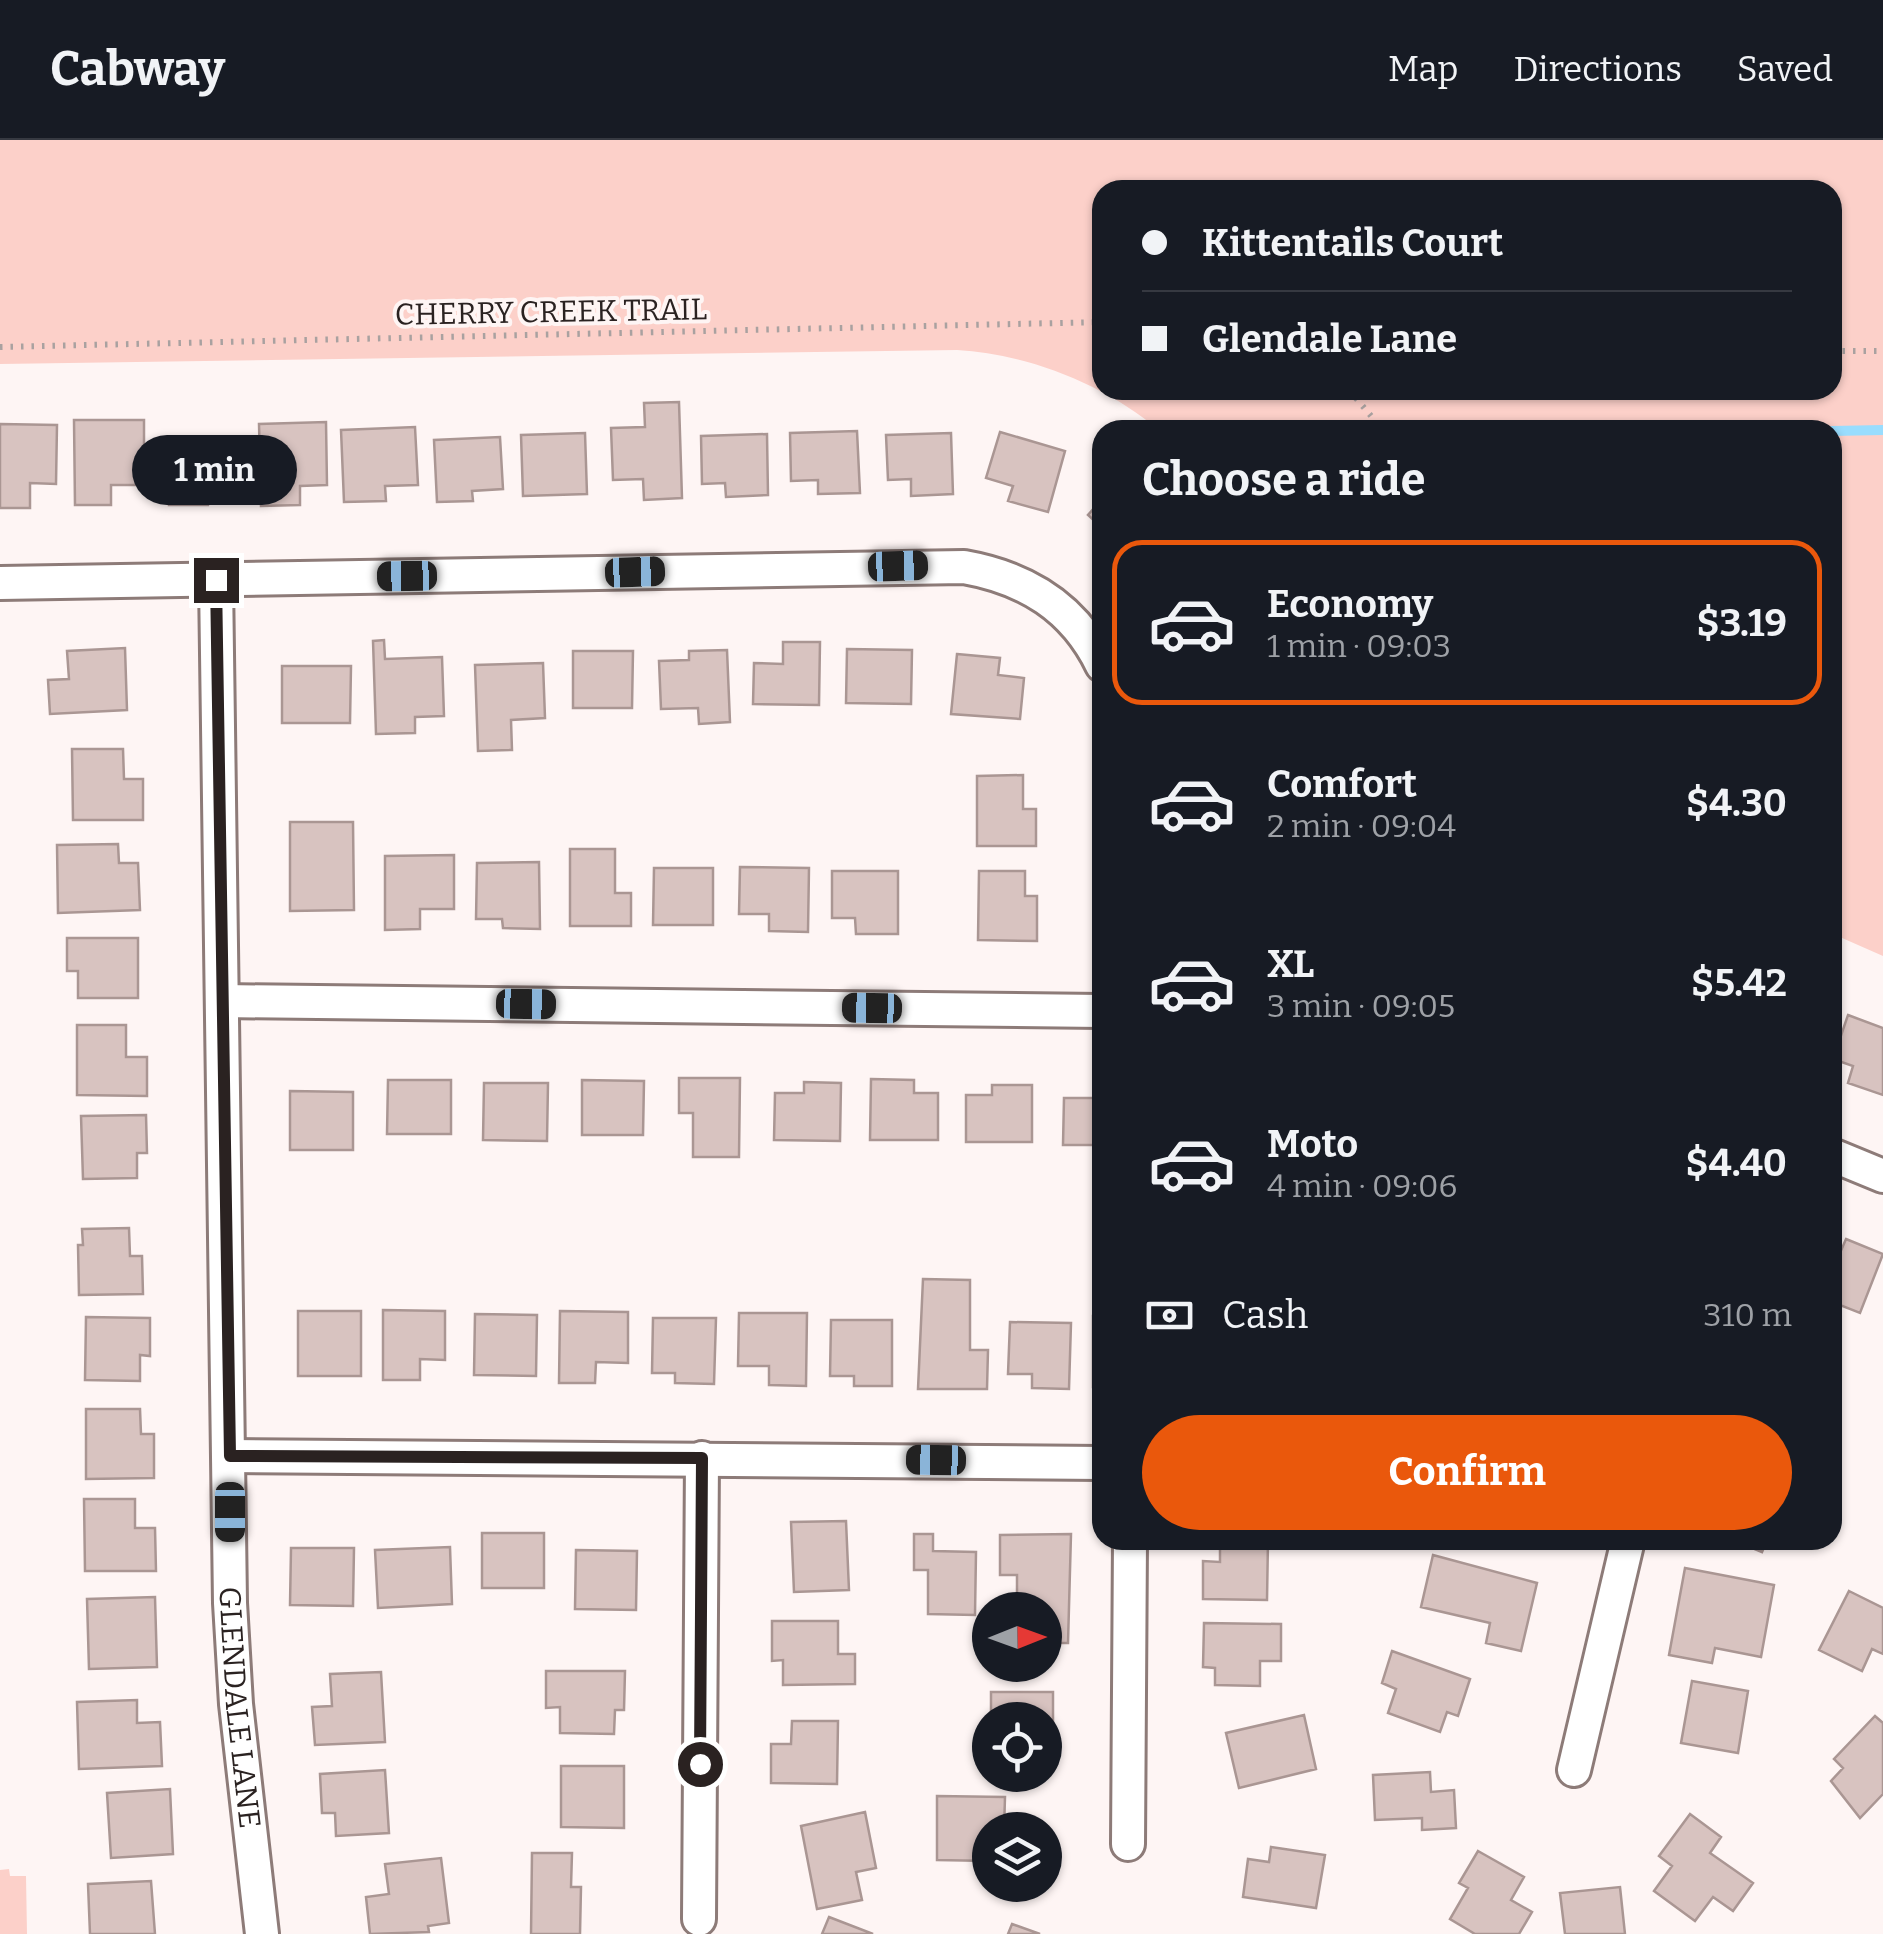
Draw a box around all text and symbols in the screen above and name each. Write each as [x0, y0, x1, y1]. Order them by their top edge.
text: Cabway [50, 40, 225, 98]
text: Map [1388, 48, 1458, 90]
text: Directions [1513, 48, 1682, 90]
text: Saved [1737, 48, 1833, 90]
text: Kittentails Court [1202, 220, 1503, 266]
street label: CHERRY CREEK TRAIL [395, 291, 707, 333]
text: Glendale Lane [1202, 316, 1457, 362]
callout: 1 min [134, 435, 298, 505]
text: 1 min [174, 451, 255, 489]
text: Choose a ride [1142, 453, 1425, 507]
car [867, 550, 929, 582]
car [604, 556, 666, 588]
route end [194, 558, 239, 603]
car [377, 560, 437, 592]
icon: car [1147, 578, 1237, 668]
text: Economy [1267, 581, 1433, 627]
text: $3.19 [1697, 600, 1787, 646]
text: 1 min · 09:03 [1267, 627, 1451, 665]
icon: car [1147, 758, 1237, 848]
text: Comfort [1267, 761, 1417, 807]
text: $4.30 [1686, 780, 1787, 826]
text: 2 min · 09:04 [1267, 807, 1456, 845]
icon: car [1147, 938, 1237, 1028]
text: XL [1267, 941, 1314, 987]
text: $5.42 [1691, 960, 1787, 1006]
text: 3 min · 09:05 [1267, 987, 1455, 1025]
car [496, 988, 556, 1020]
car [842, 992, 902, 1024]
icon: car [1147, 1118, 1237, 1208]
text: Moto [1267, 1121, 1358, 1167]
text: $4.40 [1685, 1140, 1787, 1186]
text: 4 min · 09:06 [1267, 1167, 1457, 1205]
icon: cash [1142, 1288, 1197, 1343]
text: Cash [1222, 1292, 1308, 1338]
text: 310 m [1703, 1296, 1792, 1334]
button: Confirm [1142, 1415, 1792, 1530]
car [906, 1444, 966, 1476]
car [215, 1482, 245, 1542]
street label: GLENDALE LANE [212, 1586, 268, 1830]
north arrow [972, 1592, 1062, 1682]
map controls [972, 1592, 1062, 1902]
button: locate [972, 1702, 1062, 1792]
route start [678, 1742, 723, 1787]
button: layers [972, 1812, 1062, 1902]

